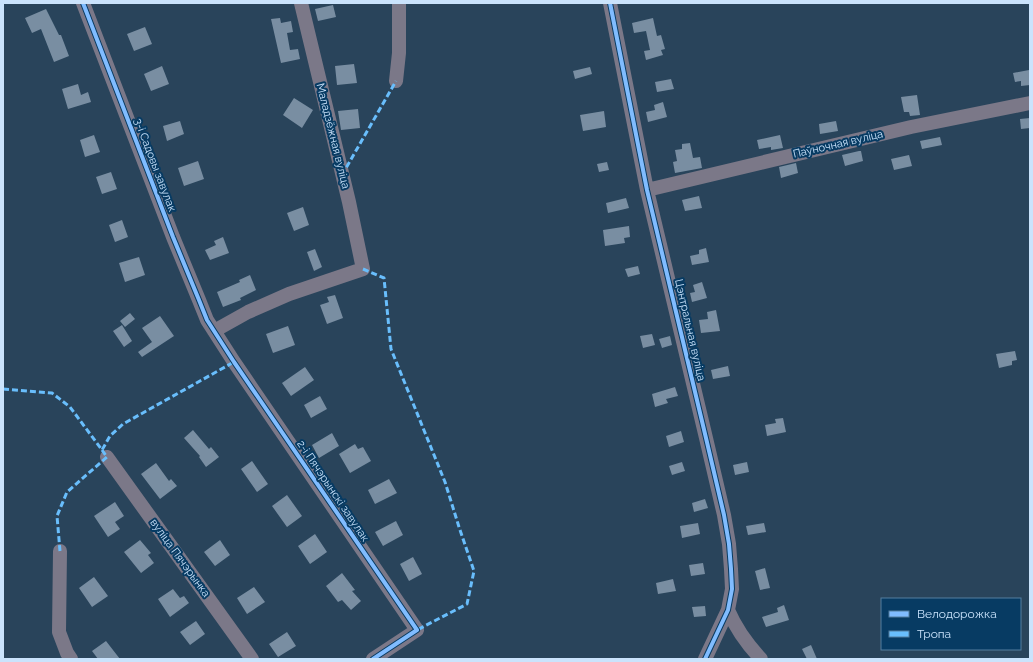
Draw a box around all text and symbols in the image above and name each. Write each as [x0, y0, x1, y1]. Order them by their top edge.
street label: Маладзёжная вуліца [314, 82, 352, 190]
street label: 3-і Садовы завулак [131, 116, 179, 214]
street label: Паўночная вуліца [792, 127, 884, 161]
street label: Цэнтральная вуліца [672, 278, 708, 382]
street label: 2-і Пячэрынскі завулак [294, 438, 372, 544]
street label: вуліца Пячэрынка [147, 516, 213, 600]
legend [881, 598, 1021, 650]
text: Велодорожка [917, 607, 997, 621]
text: Тропа [917, 627, 951, 641]

